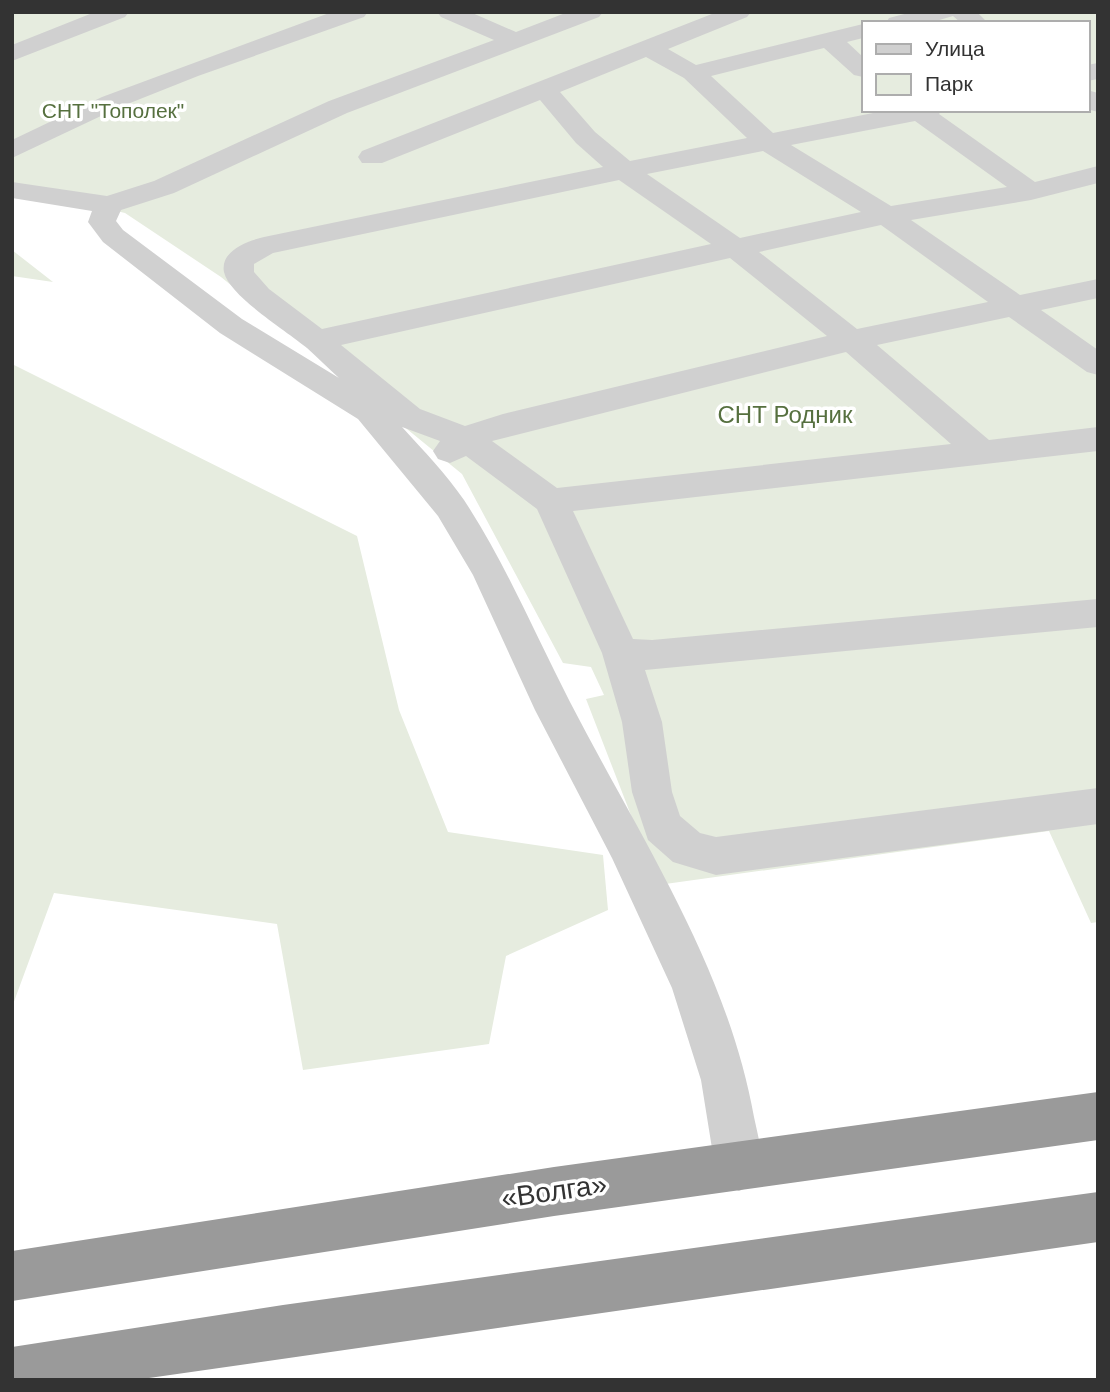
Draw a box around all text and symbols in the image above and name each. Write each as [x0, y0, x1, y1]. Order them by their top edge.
legend [862, 21, 1089, 112]
text: Улица [925, 37, 985, 60]
text: Парк [925, 72, 973, 95]
park label: СНТ "Тополек" [42, 99, 184, 122]
park label: СНТ Родник [718, 401, 853, 428]
street label: «Волга» [499, 1168, 609, 1214]

